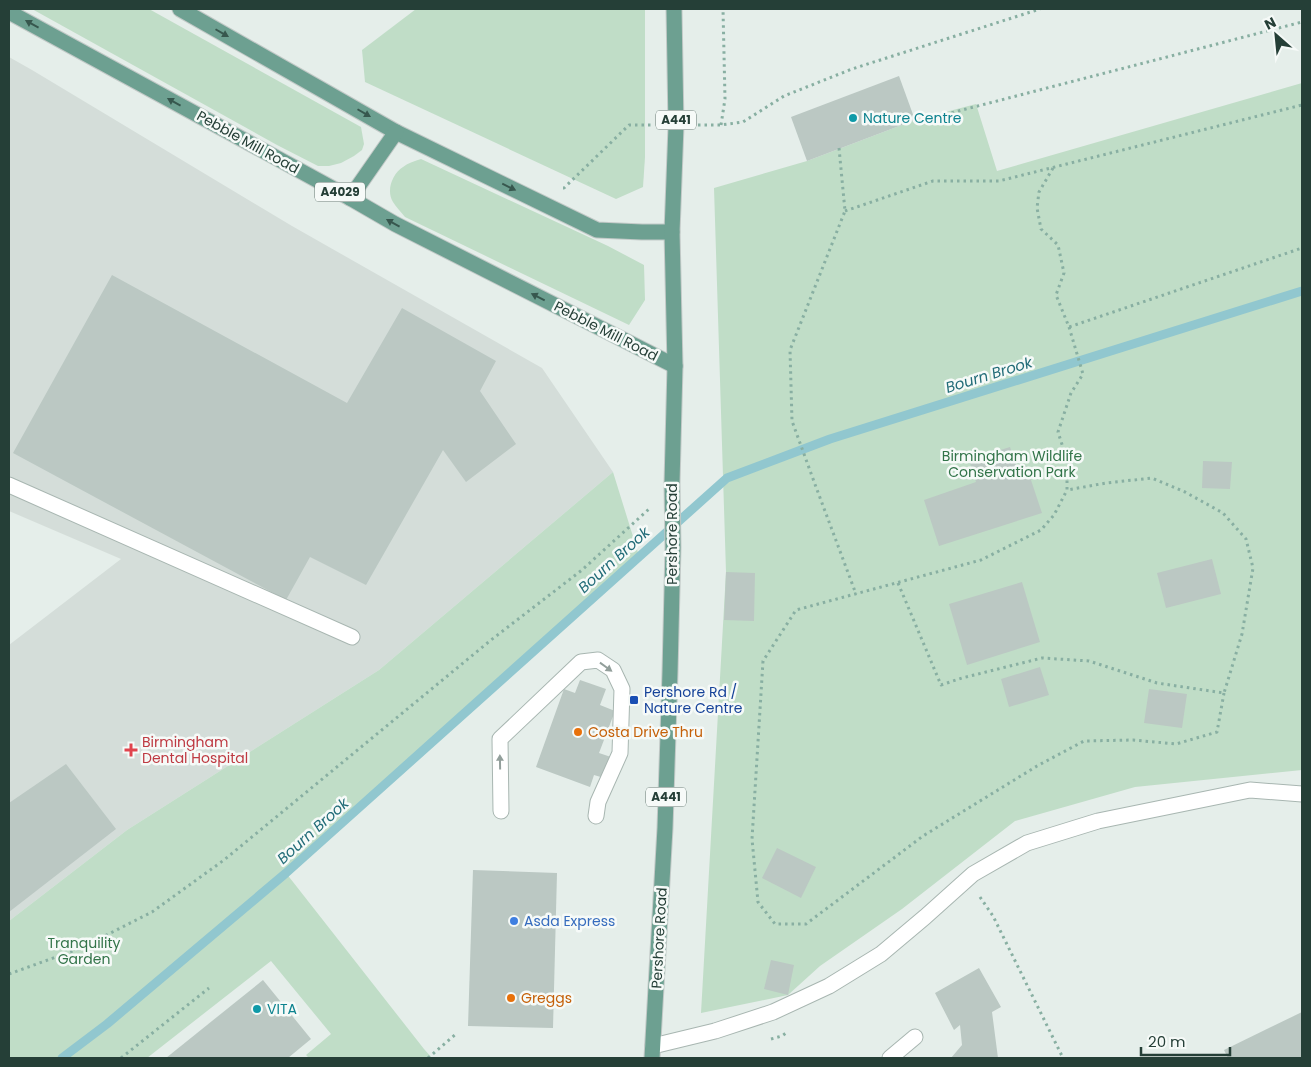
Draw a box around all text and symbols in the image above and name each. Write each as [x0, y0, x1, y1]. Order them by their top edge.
north arrow [1251, 10, 1301, 60]
text: N [1261, 12, 1279, 35]
one-way arrow [24, 20, 39, 28]
one-way arrow [216, 29, 229, 38]
one-way arrow [167, 98, 182, 106]
street label: Pebble Mill Road [193, 106, 303, 178]
place label: Nature Centre [863, 108, 962, 128]
one-way arrow [357, 109, 370, 118]
road number: A441 [656, 110, 696, 130]
marker: Nature Centre [847, 112, 859, 124]
road number: A4029 [315, 182, 365, 202]
one-way arrow [502, 183, 516, 191]
one-way arrow [386, 219, 401, 227]
one-way arrow [531, 293, 545, 301]
street label: Pebble Mill Road [551, 296, 661, 366]
water label: Bourn Brook [943, 351, 1036, 398]
park label: Birmingham Wildlife Conservation Park [942, 446, 1082, 482]
street label: Pershore Road [662, 483, 682, 585]
water label: Bourn Brook [573, 521, 655, 597]
one-way arrow [599, 662, 613, 672]
place label: Pershore Rd / Nature Centre [644, 682, 743, 718]
marker: Pershore Rd / Nature Centre [628, 694, 640, 706]
place label: Costa Drive Thru [588, 722, 703, 742]
marker: Costa Drive Thru [572, 726, 584, 738]
place label: Birmingham Dental Hospital [142, 732, 248, 768]
marker: Birmingham Dental Hospital [124, 743, 138, 757]
one-way arrow [496, 754, 504, 770]
road number: A441 [646, 788, 686, 806]
water label: Bourn Brook [272, 792, 354, 868]
street label: Pershore Road [646, 887, 672, 989]
place label: Asda Express [524, 911, 615, 931]
marker: Asda Express [508, 915, 520, 927]
park label: Tranquility Garden [48, 933, 121, 969]
place label: Greggs [521, 988, 572, 1008]
marker: Greggs [505, 992, 517, 1004]
place label: VITA [267, 999, 297, 1019]
marker: VITA [251, 1003, 263, 1015]
scale bar [1141, 1024, 1230, 1056]
text: 20 m [1148, 1031, 1186, 1052]

